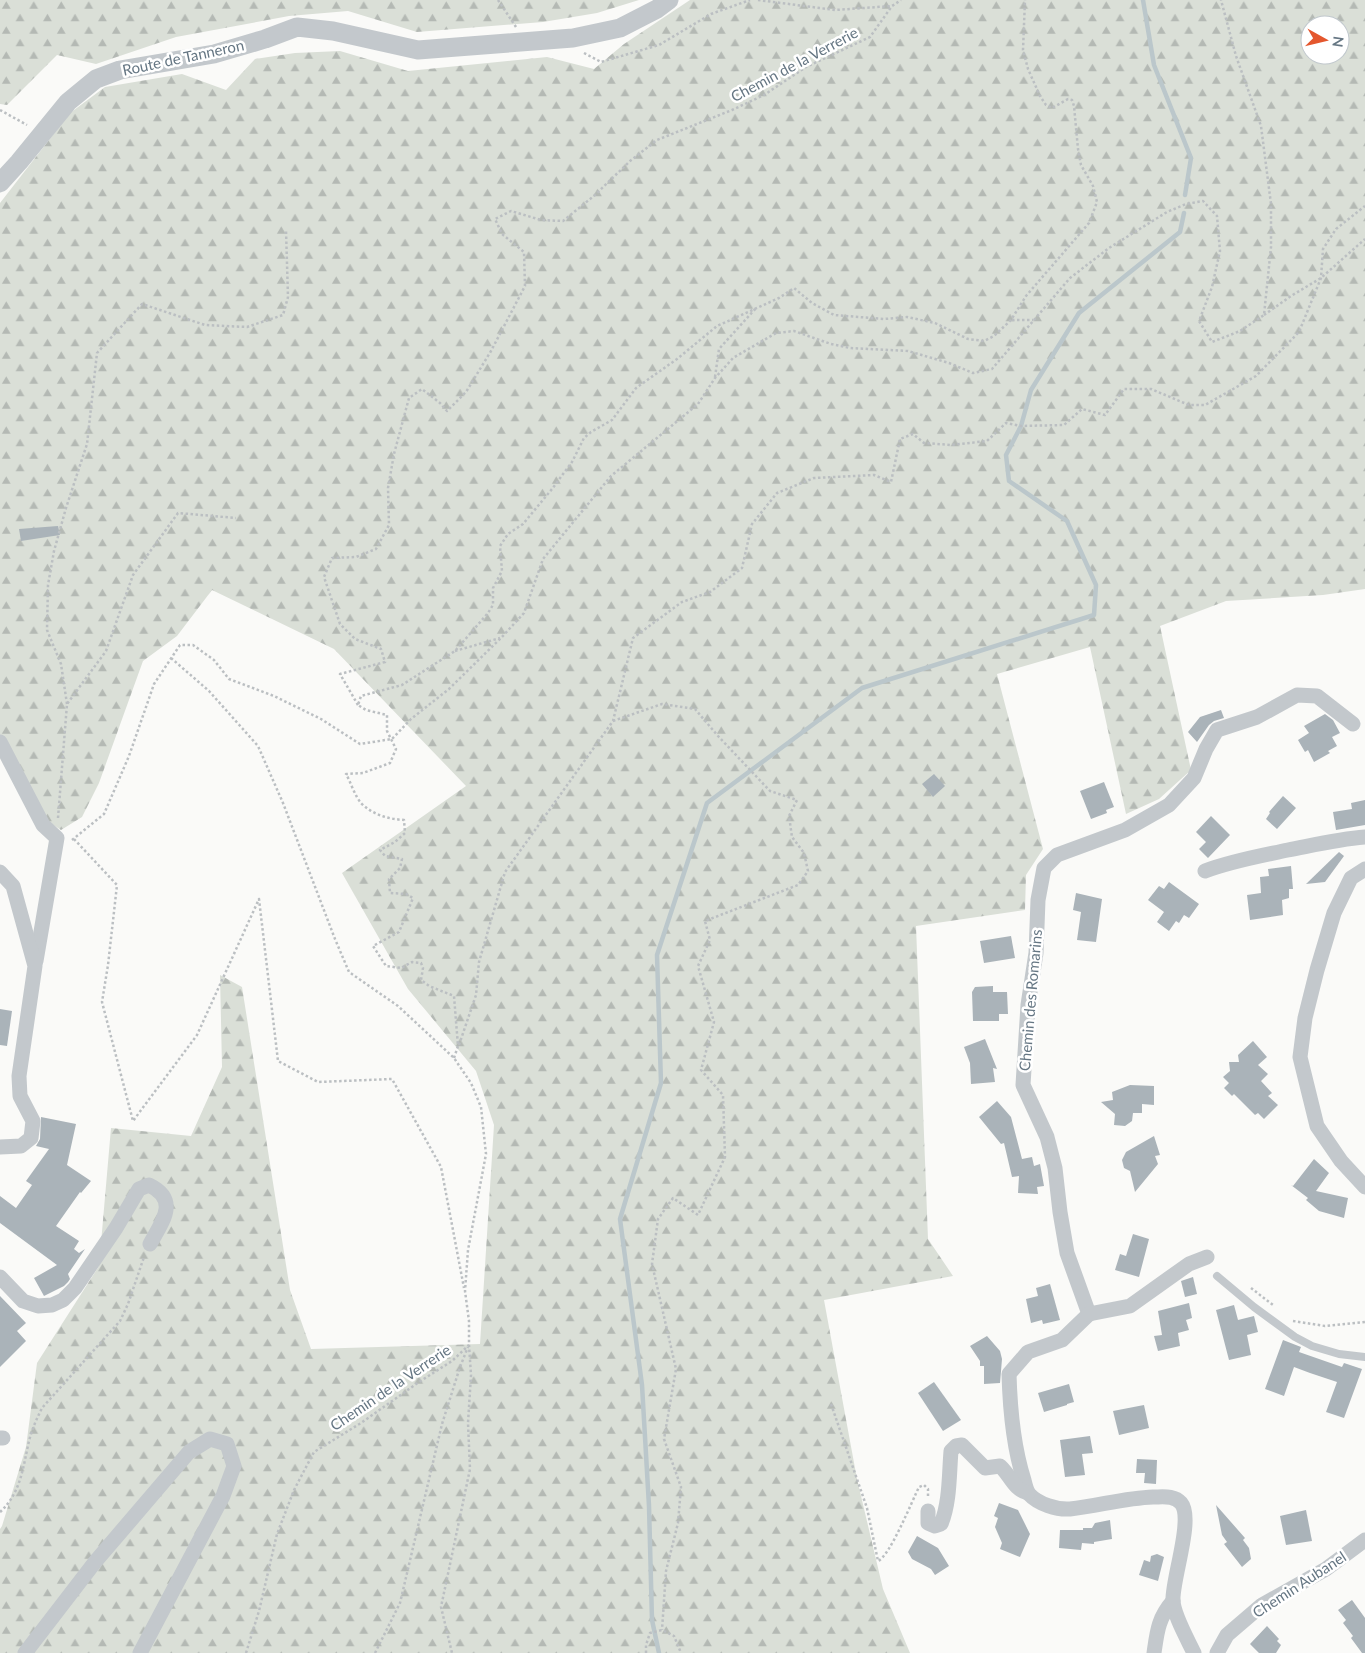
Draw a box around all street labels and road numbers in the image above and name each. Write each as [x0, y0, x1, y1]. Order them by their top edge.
street label: Chemin de la Verrerie [727, 23, 861, 105]
street label: Route de Tanneron [121, 35, 245, 79]
street label: Chemin des Romarins [1015, 928, 1045, 1072]
street label: Chemin de la Verrerie [326, 1340, 454, 1434]
street label: Chemin Aubanel [1249, 1547, 1349, 1621]

